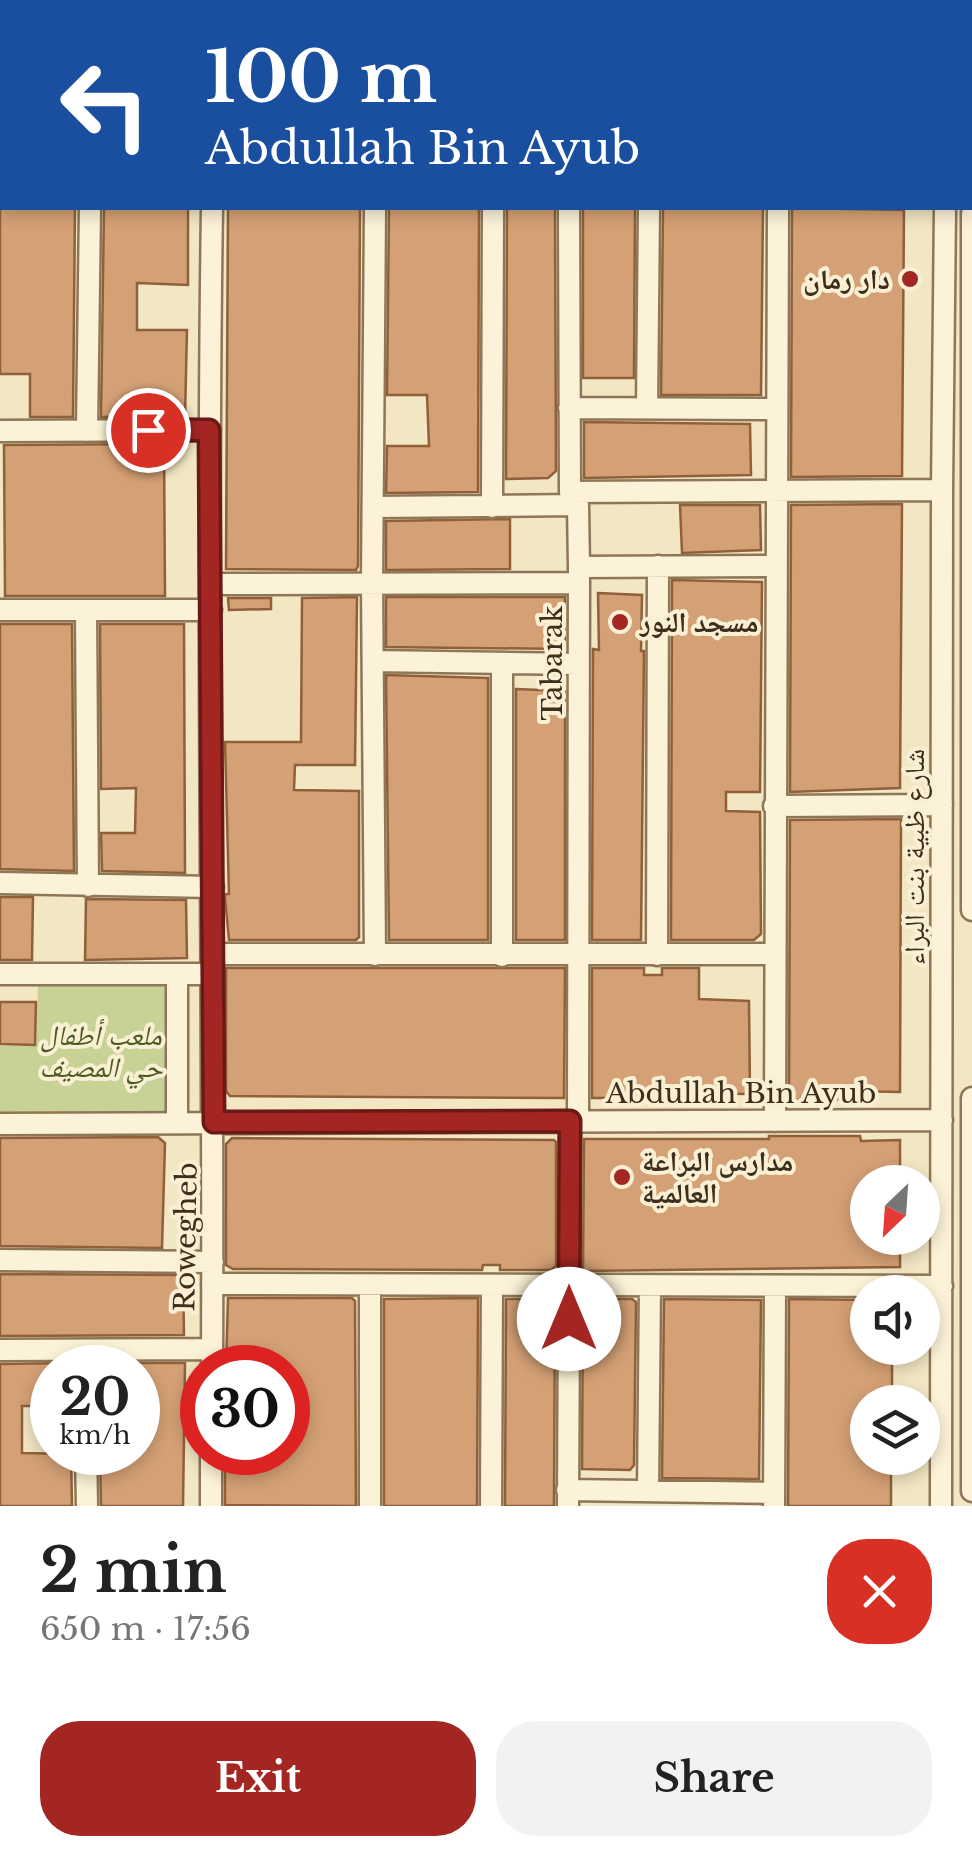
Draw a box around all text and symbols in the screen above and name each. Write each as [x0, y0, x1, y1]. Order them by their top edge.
text: 100 m [205, 34, 437, 121]
icon: left [40, 40, 170, 170]
text: Abdullah Bin Ayub [205, 120, 640, 176]
place label: دار رمان [803, 262, 890, 297]
marker: دار رمان [899, 268, 921, 290]
pin [106, 388, 191, 473]
icon: arrive [121, 403, 176, 458]
street label: Tabarak [535, 605, 570, 721]
place label: مسجد النور [639, 605, 759, 640]
marker: مسجد النور [609, 611, 631, 633]
street label: شارع ظبية بنت البراء [897, 749, 932, 965]
park label: ملعب أطفال حي المصيف [39, 1018, 164, 1090]
street label: Abdullah Bin Ayub [605, 1076, 876, 1111]
place label: مدارس البراعة العالمية [642, 1144, 793, 1211]
street label: Rowegheb [167, 1162, 205, 1312]
north arrow [850, 1165, 940, 1255]
map controls [850, 1165, 940, 1475]
marker: مدارس البراعة العالمية [611, 1166, 633, 1188]
position arrow [517, 1267, 621, 1371]
button: sound [850, 1275, 940, 1365]
speed limit sign: 30 [180, 1345, 310, 1475]
text: 20 [60, 1366, 130, 1429]
button: layers [850, 1385, 940, 1475]
text: km/h [60, 1420, 130, 1451]
text: 2 min [40, 1534, 227, 1608]
button: close [827, 1539, 932, 1644]
text: 650 m · 17:56 [40, 1609, 251, 1649]
button: Exit [40, 1721, 476, 1836]
button: Share [496, 1721, 932, 1836]

